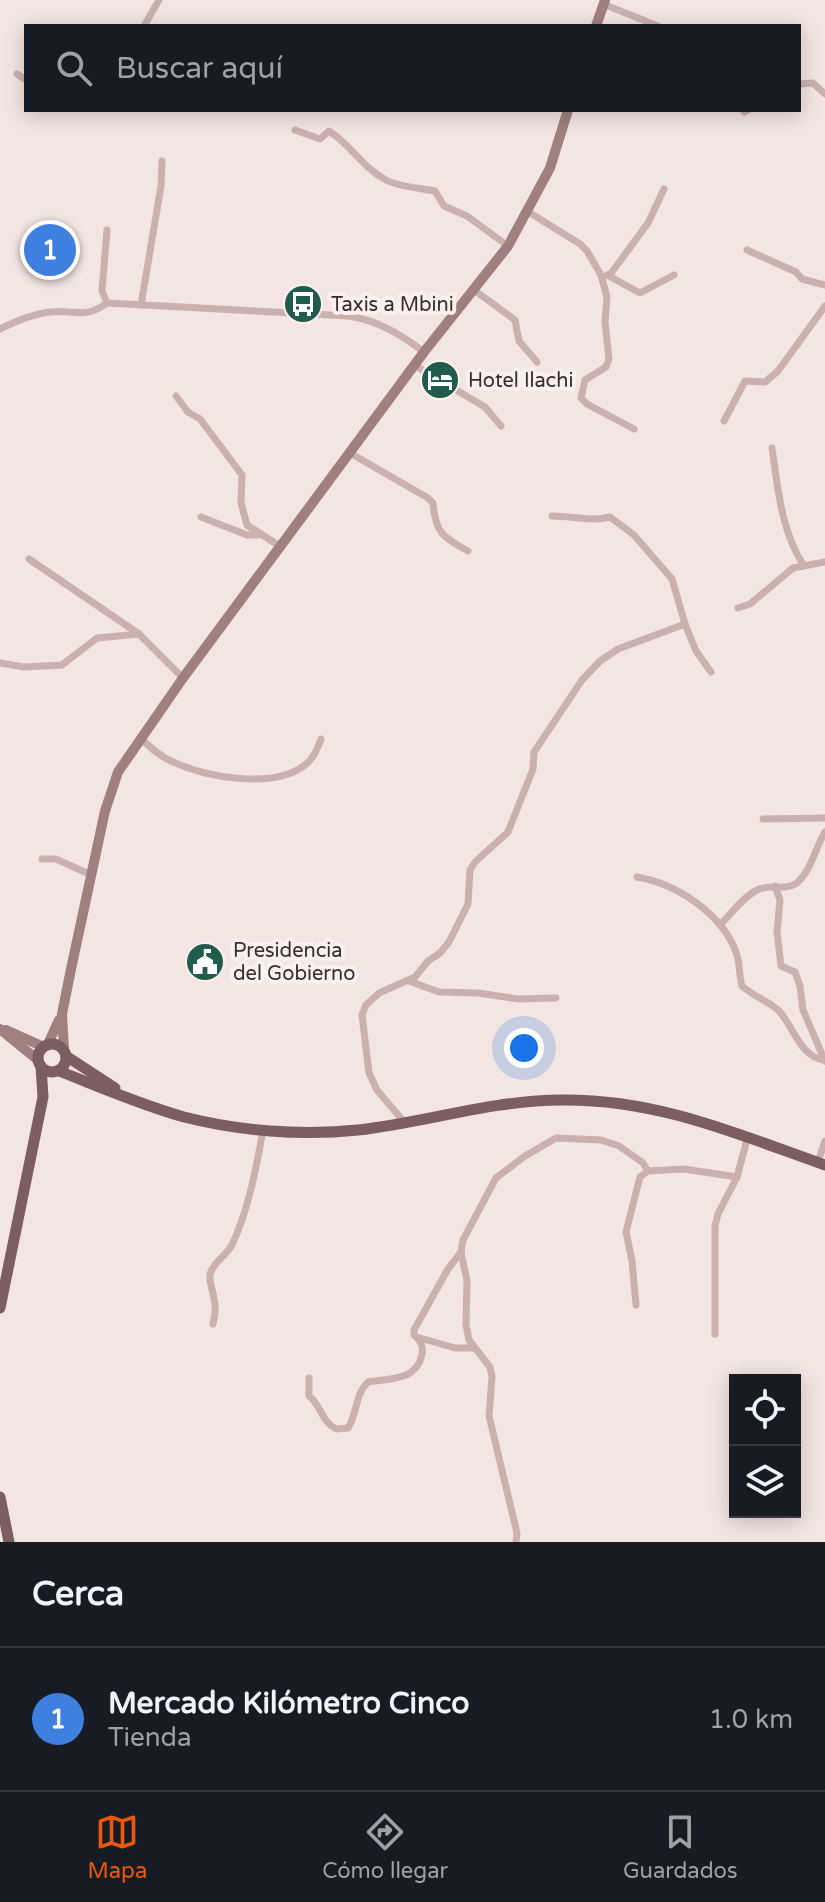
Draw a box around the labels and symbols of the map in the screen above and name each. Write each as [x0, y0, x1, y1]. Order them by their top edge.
pin: 1 [24, 220, 76, 280]
bus stop icon: Taxis a Mbini [282, 283, 324, 325]
place label: Taxis a Mbini [331, 293, 454, 317]
hotel icon: Hotel Ilachi [419, 359, 461, 401]
place label: Hotel Ilachi [468, 369, 573, 393]
place label: Presidencia del Gobierno [233, 939, 355, 986]
public building icon: Presidencia del Gobierno [184, 941, 226, 983]
your location [504, 1028, 544, 1068]

